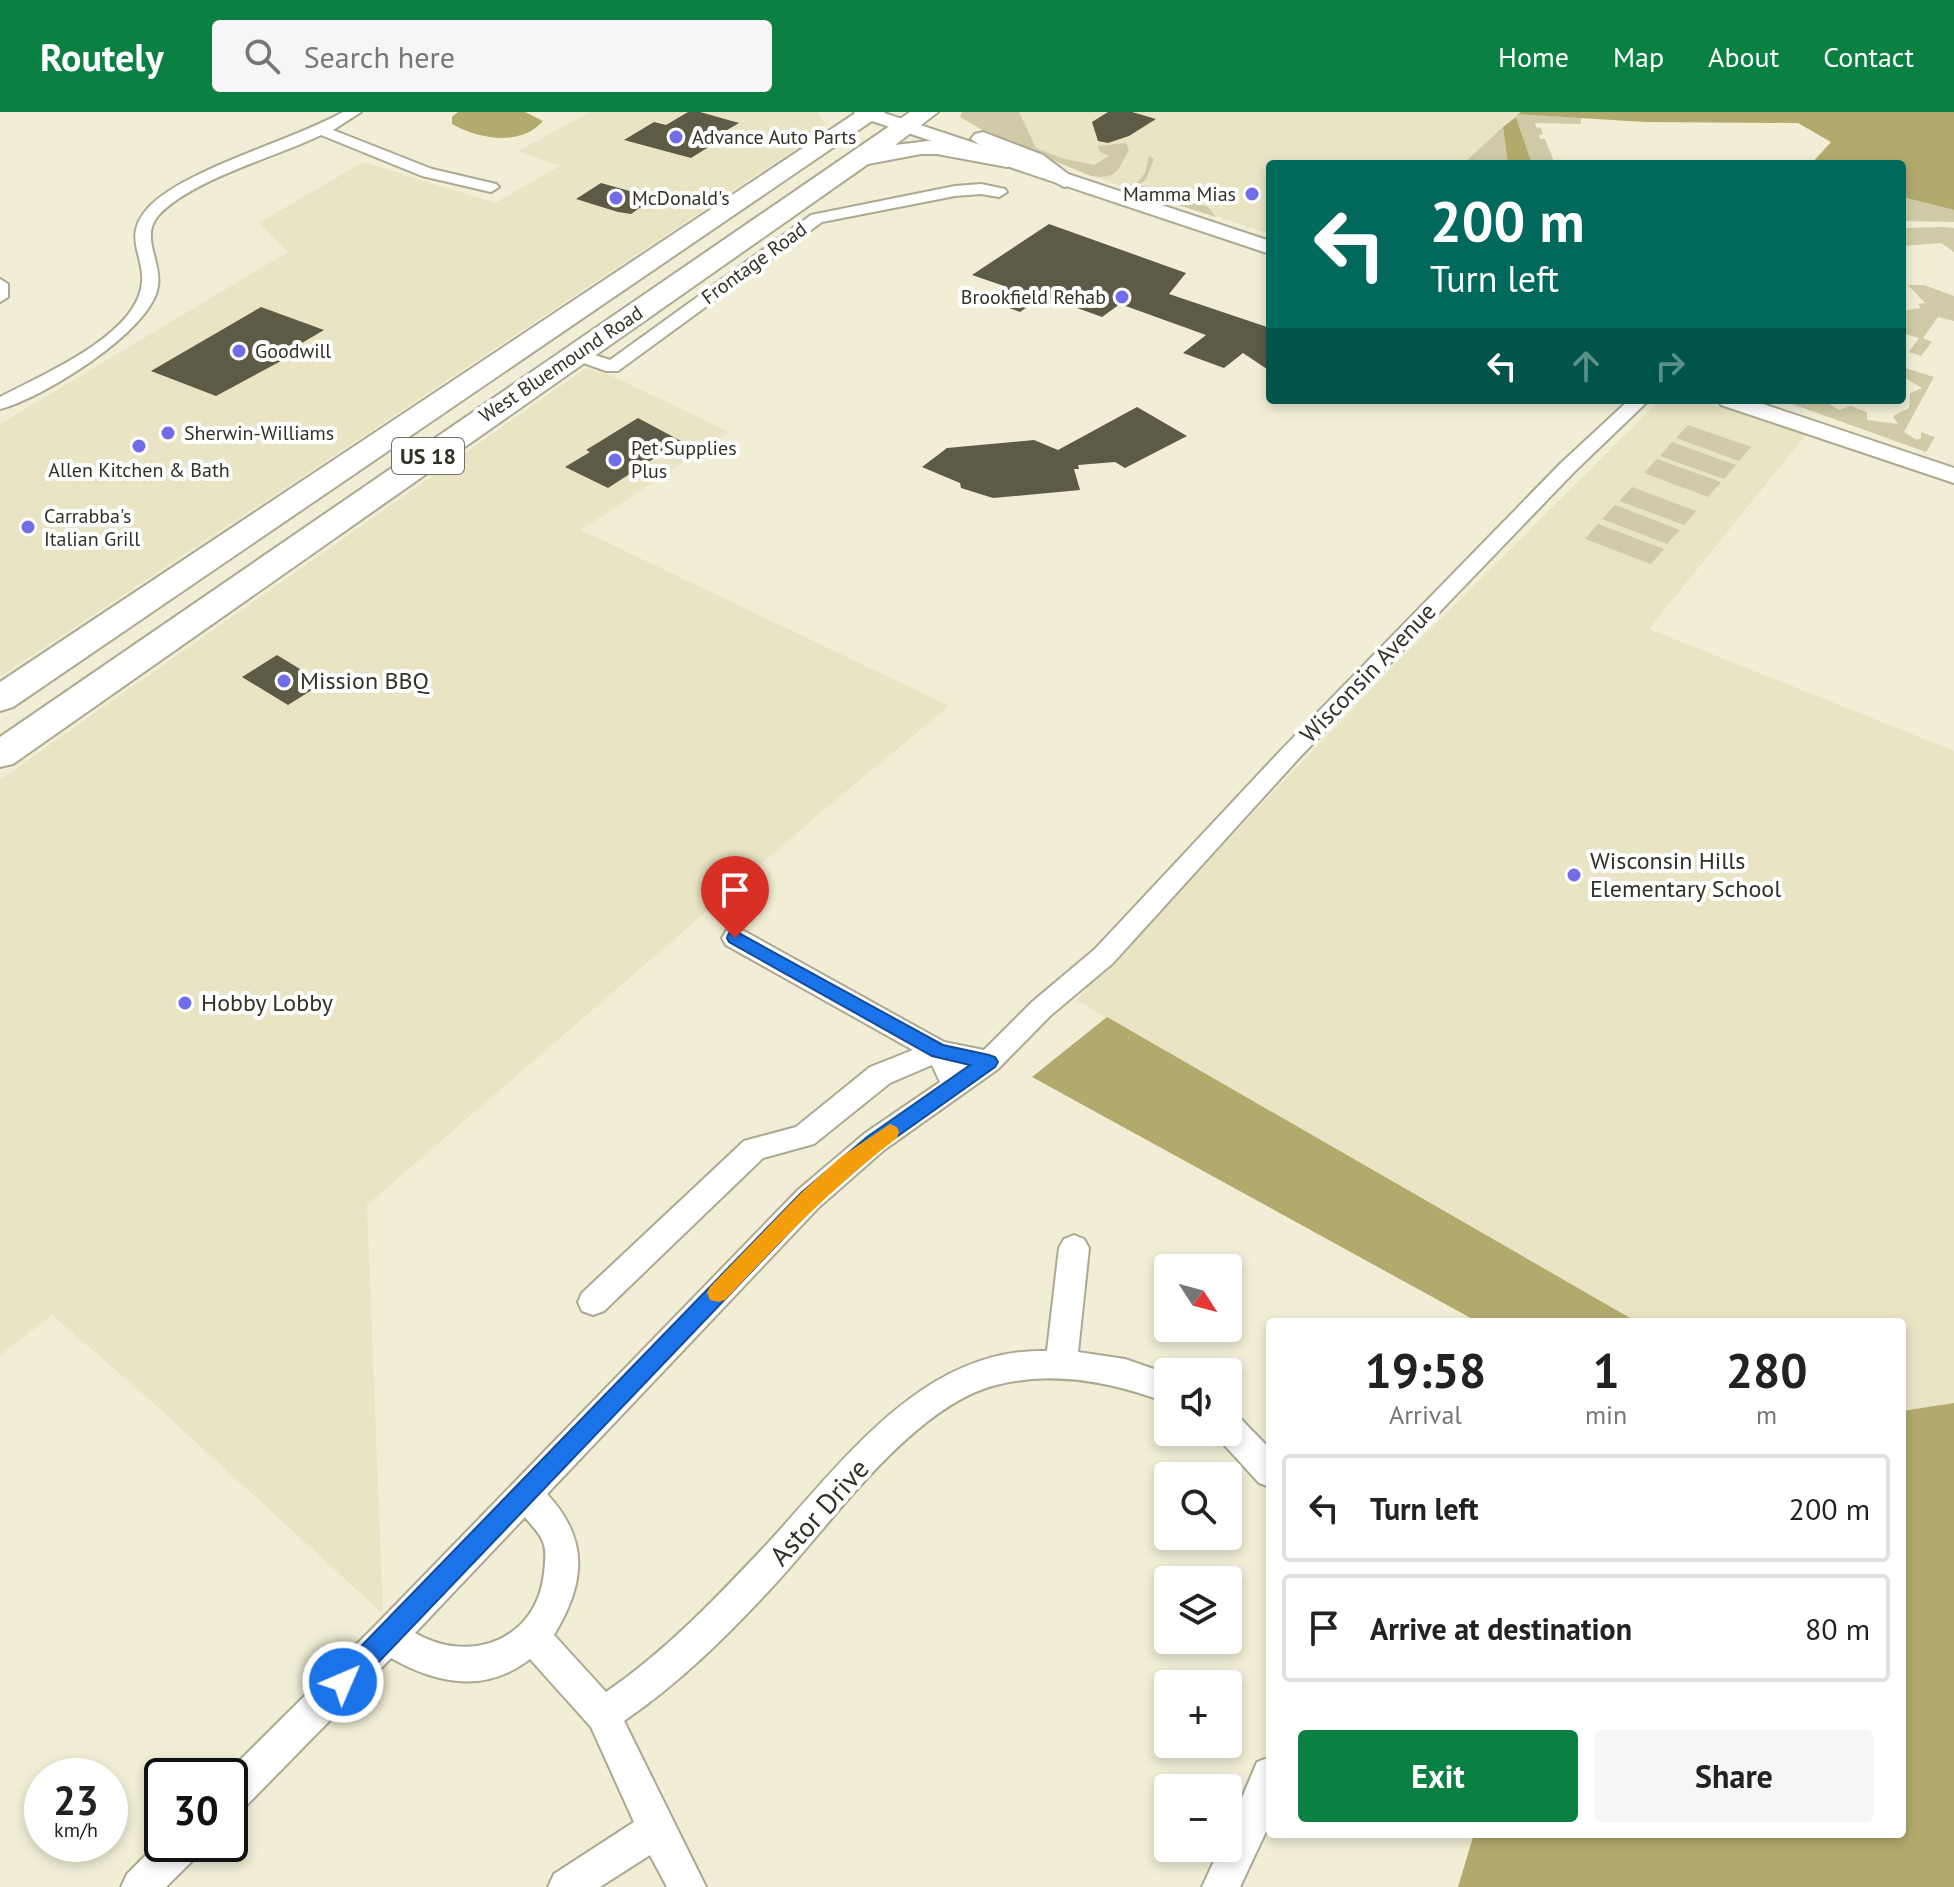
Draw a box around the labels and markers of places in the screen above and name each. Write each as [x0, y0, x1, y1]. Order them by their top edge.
place label: Advance Auto Parts [692, 124, 856, 150]
marker: Advance Auto Parts [667, 128, 685, 146]
place label: Mamma Mias [1123, 181, 1236, 207]
place label: McDonald's [632, 185, 730, 211]
marker: Mamma Mias [1243, 185, 1261, 203]
marker: McDonald's [607, 189, 625, 207]
place label: Brookfield Rehab [961, 284, 1106, 310]
marker: Brookfield Rehab [1113, 288, 1131, 306]
place label: Goodwill [255, 338, 331, 364]
marker: Goodwill [230, 342, 248, 360]
place label: Sherwin-Williams [184, 420, 334, 446]
marker: Sherwin-Williams [159, 424, 177, 442]
place label: Pet Supplies Plus [631, 435, 737, 484]
marker: Allen Kitchen & Bath [130, 437, 148, 455]
marker: Pet Supplies Plus [606, 451, 624, 469]
place label: Allen Kitchen & Bath [48, 457, 230, 483]
place label: Carrabba's Italian Grill [44, 503, 140, 552]
marker: Carrabba's Italian Grill [19, 518, 37, 536]
place label: Mission BBQ [300, 665, 429, 696]
marker: Mission BBQ [275, 672, 293, 690]
place label: Wisconsin Hills Elementary School [1590, 845, 1781, 904]
pin [701, 856, 769, 938]
marker: Wisconsin Hills Elementary School [1565, 866, 1583, 884]
place label: Hobby Lobby [201, 987, 333, 1018]
marker: Hobby Lobby [176, 994, 194, 1012]

